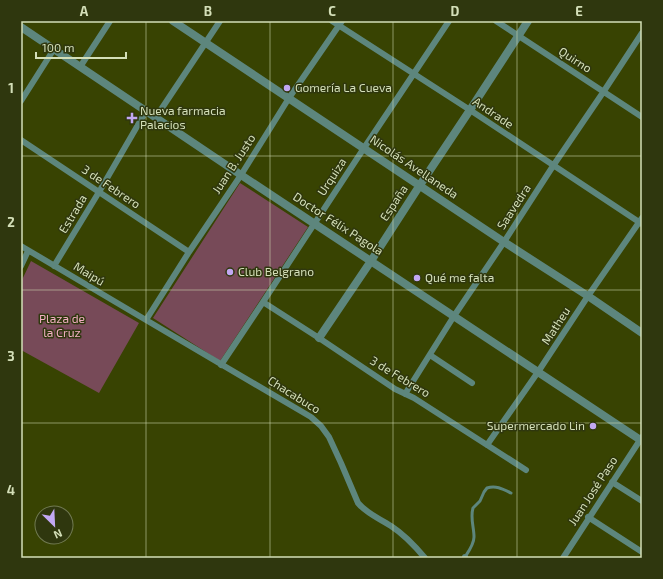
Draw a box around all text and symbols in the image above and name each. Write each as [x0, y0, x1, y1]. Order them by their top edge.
text: A [80, 3, 89, 19]
text: B [204, 3, 212, 19]
text: C [328, 3, 336, 19]
text: D [451, 3, 460, 19]
text: E [575, 3, 583, 19]
scale bar [36, 34, 126, 60]
text: 100 m [42, 40, 74, 54]
street label: Quirno [556, 43, 595, 76]
text: 1 [8, 80, 14, 96]
place label: Gomería La Cueva [295, 80, 392, 94]
marker: Gomería La Cueva [282, 83, 292, 93]
street label: Andrade [471, 93, 517, 131]
place label: Nueva farmacia Palacios [140, 103, 226, 131]
marker: Nueva farmacia Palacios [127, 113, 137, 123]
street label: Juan B. Justo [209, 131, 258, 196]
street label: Nicolás Avellaneda [368, 132, 461, 201]
street label: Urquiza [314, 155, 348, 198]
street label: 3 de Febrero [80, 161, 144, 211]
street label: Saavedra [493, 181, 533, 232]
street label: España [376, 182, 410, 223]
street label: Doctor Félix Pagola [291, 189, 386, 258]
street label: Estrada [55, 192, 89, 235]
text: 2 [7, 214, 15, 230]
street label: Maipú [71, 258, 108, 288]
place label: Club Belgrano [238, 264, 314, 278]
marker: Club Belgrano [225, 267, 235, 277]
place label: Qué me falta [425, 270, 494, 285]
marker: Qué me falta [412, 273, 422, 283]
street label: Matheu [538, 304, 572, 347]
park label: Plaza de la Cruz [39, 311, 85, 339]
text: 3 [7, 348, 15, 364]
street label: 3 de Febrero [368, 353, 433, 400]
street label: Chacabuco [266, 373, 323, 416]
place label: Supermercado Lin [487, 418, 585, 432]
marker: Supermercado Lin [588, 421, 598, 431]
street label: Juan José Paso [565, 453, 620, 528]
text: 4 [7, 482, 15, 498]
north arrow [34, 505, 74, 545]
text: N [52, 527, 65, 542]

